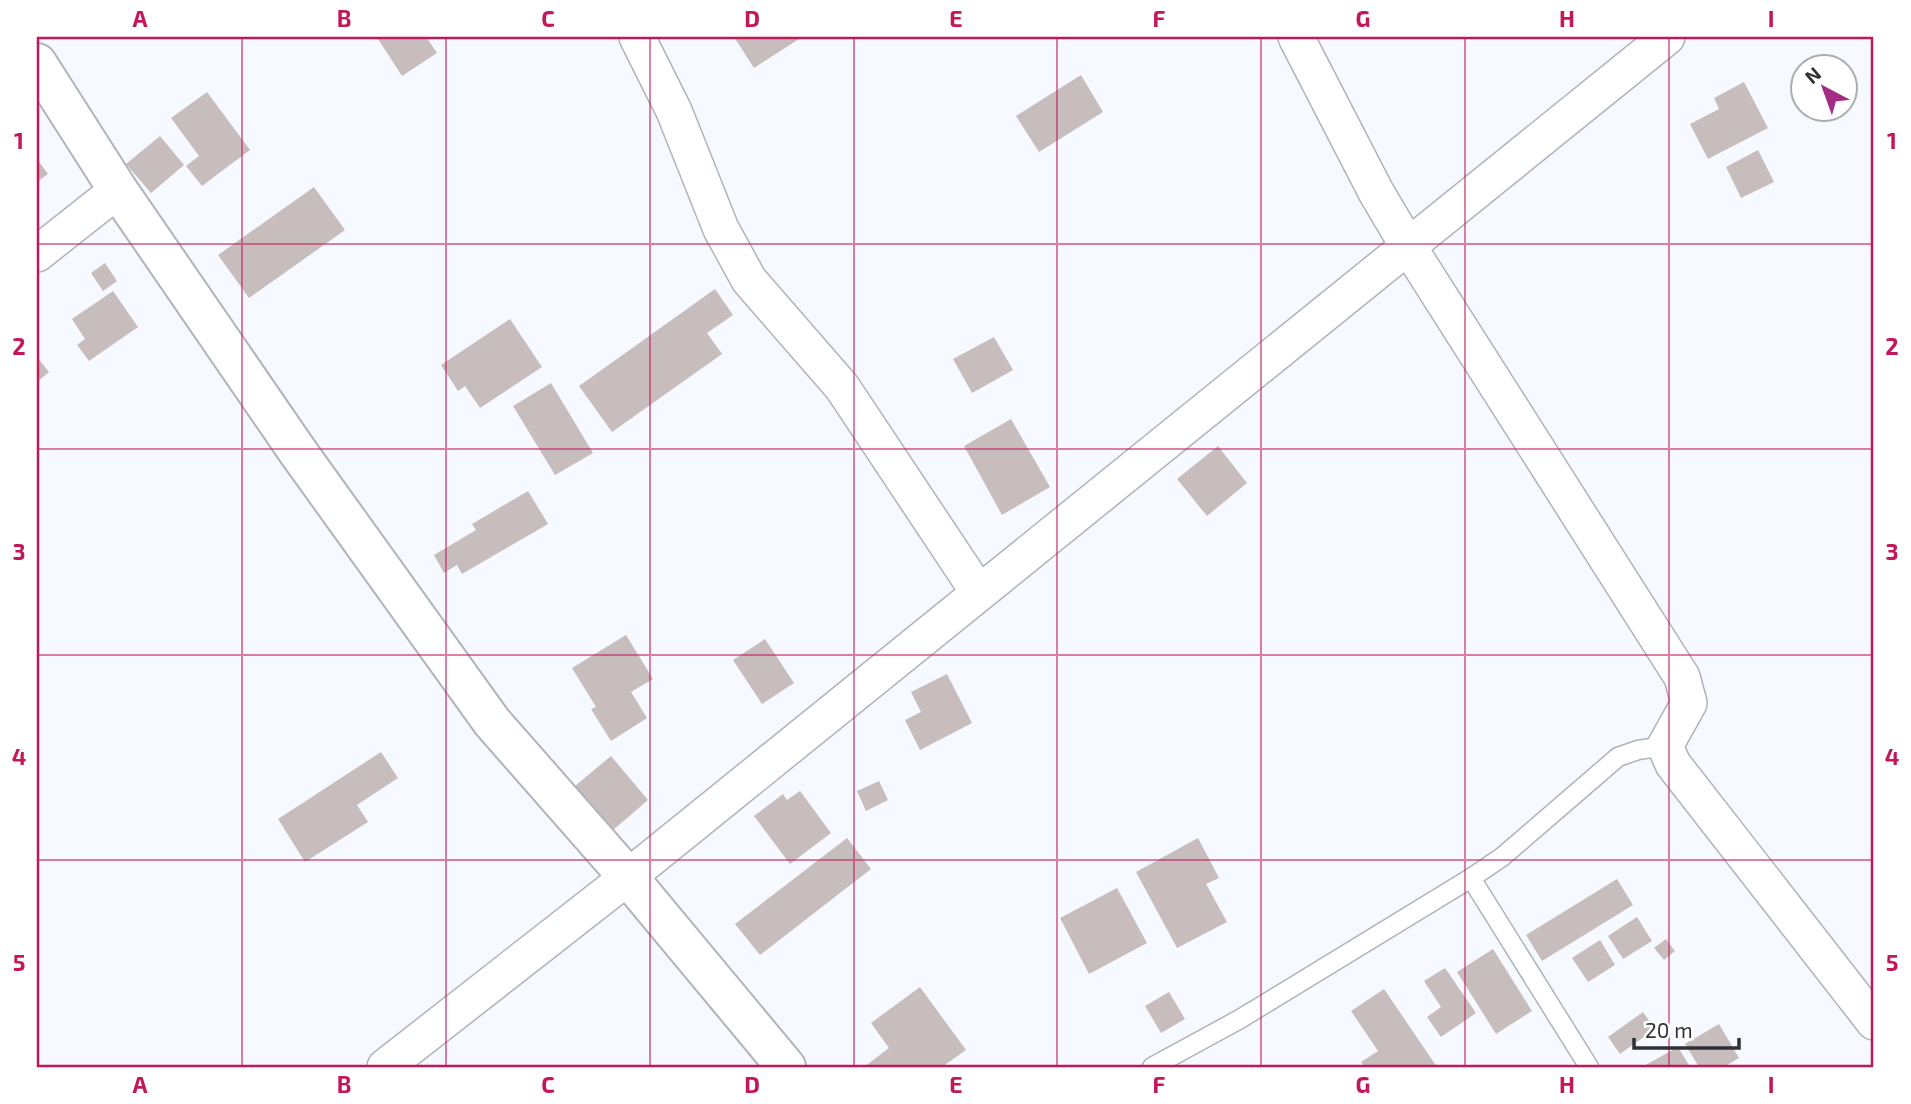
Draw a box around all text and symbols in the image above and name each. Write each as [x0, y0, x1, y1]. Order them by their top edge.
text: A [132, 4, 148, 32]
text: B [337, 4, 351, 32]
text: C [541, 4, 555, 32]
text: D [744, 4, 760, 32]
text: E [949, 4, 963, 32]
text: F [1153, 4, 1166, 32]
text: G [1356, 4, 1370, 32]
text: H [1559, 4, 1575, 32]
text: I [1768, 4, 1774, 32]
north arrow [1788, 52, 1858, 122]
text: N [1800, 62, 1825, 88]
text: 1 [14, 126, 24, 154]
text: 1 [1887, 126, 1897, 154]
text: 2 [12, 332, 26, 360]
text: 2 [1885, 332, 1899, 360]
text: 3 [12, 537, 26, 565]
text: 3 [1885, 537, 1899, 565]
text: 4 [12, 742, 26, 770]
text: 4 [1885, 742, 1899, 770]
text: 5 [13, 948, 25, 976]
text: 5 [1886, 948, 1898, 976]
scale bar [1634, 1006, 1740, 1050]
text: 20 m [1645, 1017, 1693, 1042]
text: A [132, 1070, 148, 1098]
text: B [337, 1070, 351, 1098]
text: C [541, 1070, 555, 1098]
text: D [744, 1070, 760, 1098]
text: E [949, 1070, 963, 1098]
text: F [1153, 1070, 1166, 1098]
text: G [1356, 1070, 1370, 1098]
text: H [1559, 1070, 1575, 1098]
text: I [1768, 1070, 1774, 1098]

